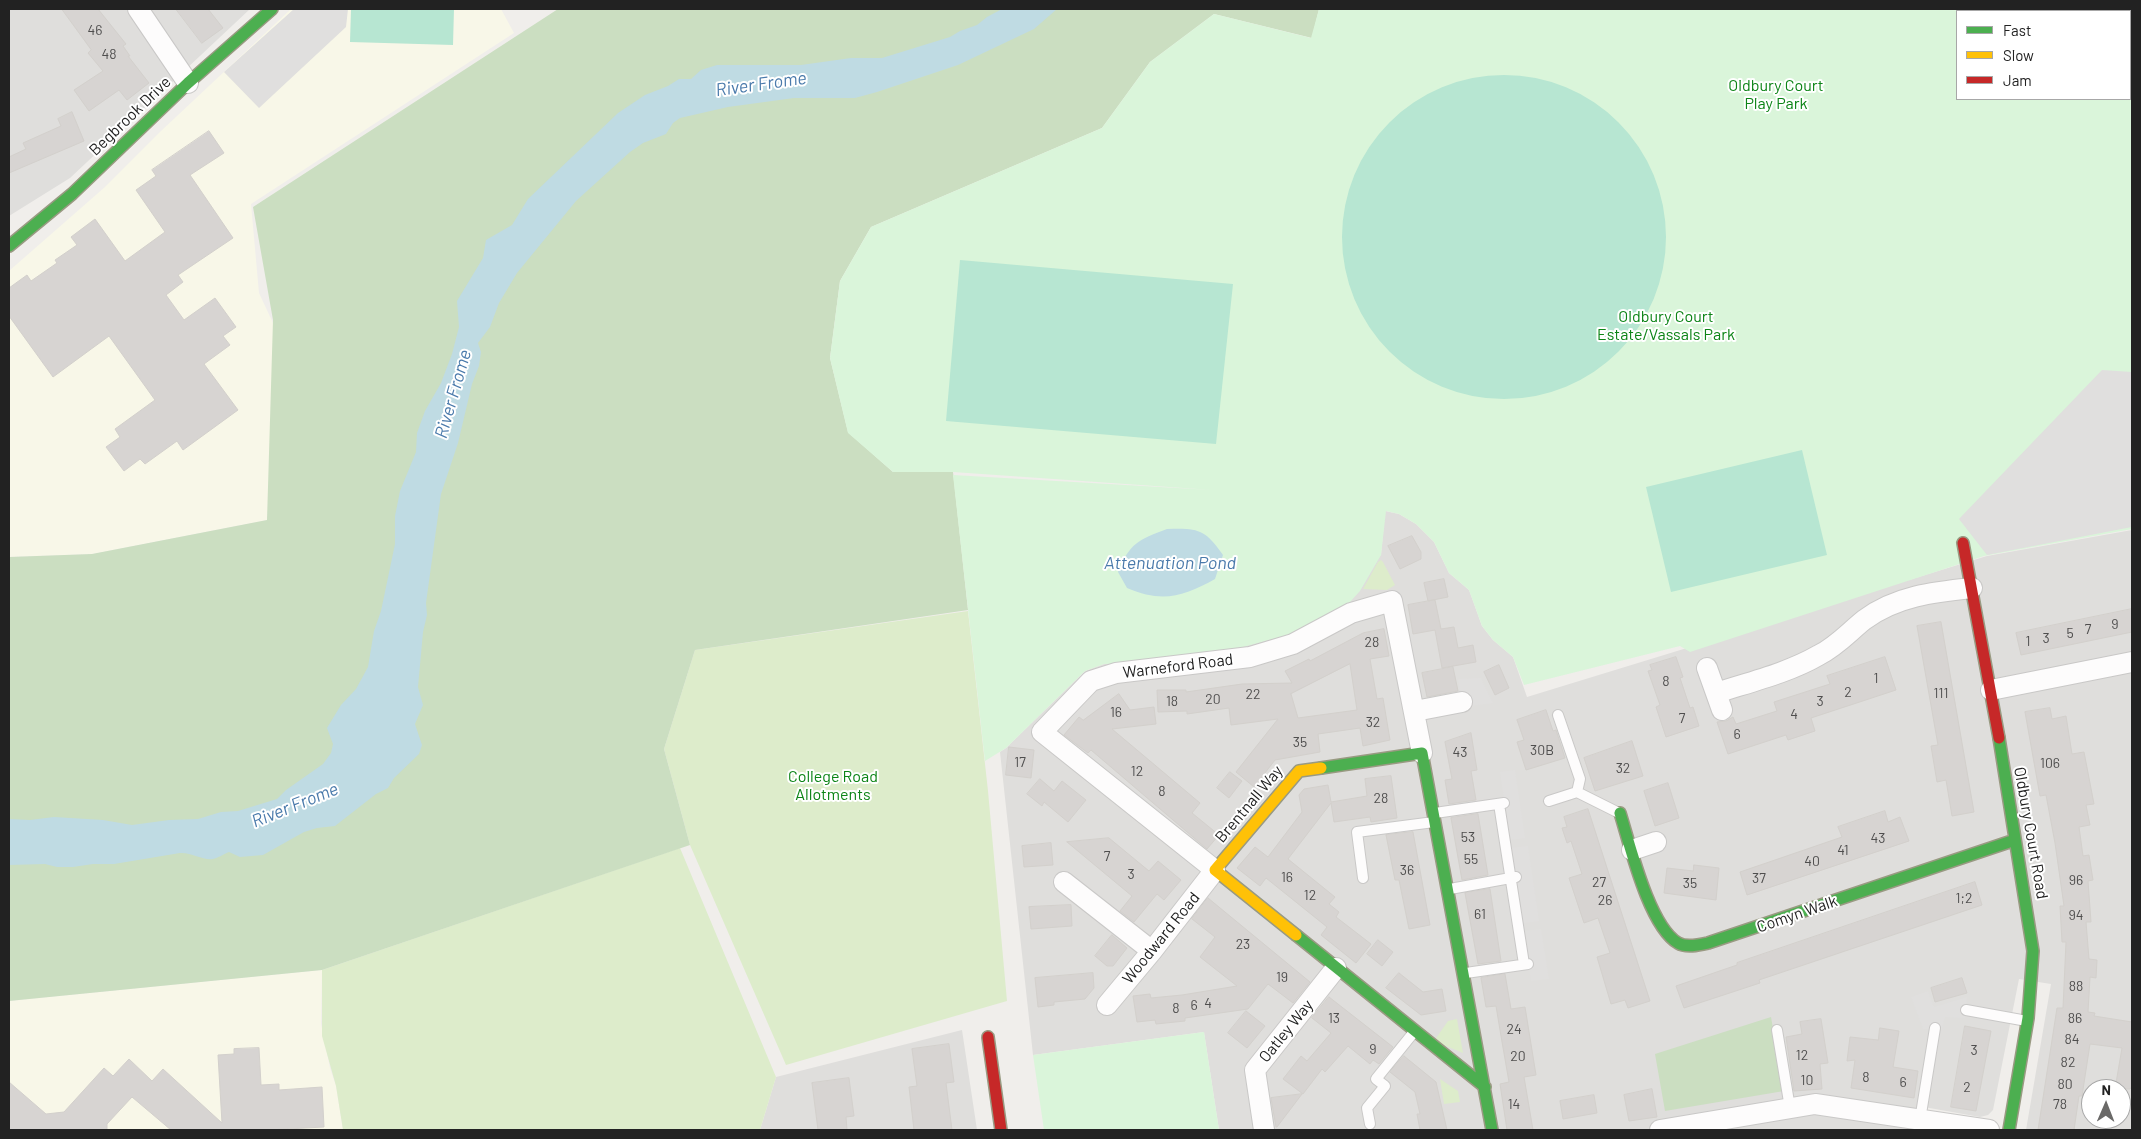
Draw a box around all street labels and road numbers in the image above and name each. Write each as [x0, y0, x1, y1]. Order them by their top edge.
street label: Begbrook Drive [85, 72, 175, 160]
street label: Warneford Road [1122, 650, 1234, 682]
street label: Brentnall Way [1211, 762, 1287, 846]
street label: Oldbury Court Road [2010, 765, 2052, 901]
street label: Woodward Road [1118, 888, 1204, 988]
street label: Comyn Walk [1754, 891, 1840, 937]
street label: Oatley Way [1255, 996, 1317, 1066]

